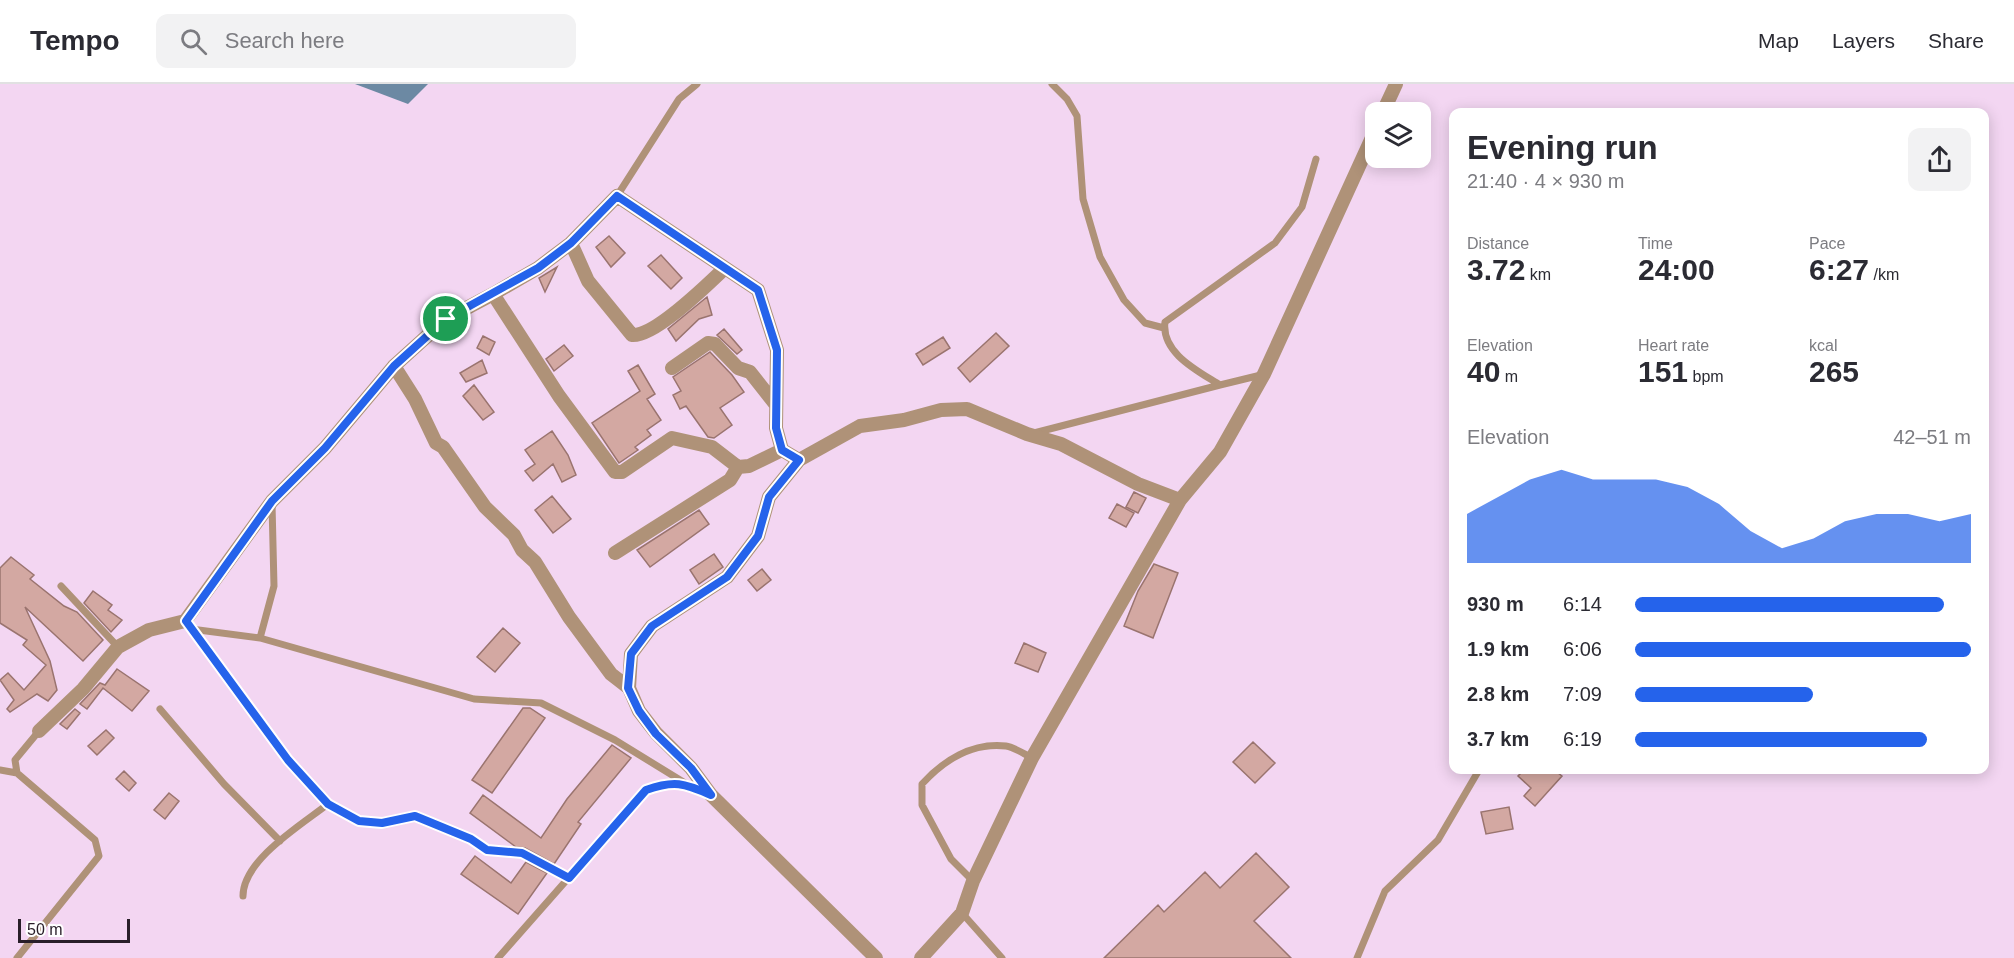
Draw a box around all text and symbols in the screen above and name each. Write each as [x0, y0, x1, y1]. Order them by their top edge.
search box [156, 14, 576, 68]
text: Tempo [30, 25, 120, 56]
icon: search [177, 25, 210, 58]
text: Search here [225, 28, 345, 53]
text: Map [1758, 29, 1799, 52]
text: Layers [1832, 29, 1895, 52]
text: Share [1928, 29, 1984, 52]
map controls [1365, 102, 1431, 168]
button: layers [1365, 102, 1431, 168]
button: share [1908, 128, 1971, 191]
text: Evening run [1467, 129, 1658, 166]
text: 21:40 · 4 × 930 m [1467, 170, 1624, 192]
text: Distance [1467, 235, 1529, 252]
text: Time [1638, 235, 1673, 252]
text: Pace [1809, 235, 1845, 252]
text: 3.72 [1467, 253, 1525, 286]
text: 24:00 [1638, 253, 1715, 286]
text: 6:27 [1809, 253, 1869, 286]
text: km [1525, 266, 1551, 283]
text: /km [1869, 266, 1899, 283]
pin [420, 293, 471, 344]
icon: arrive [429, 302, 462, 335]
text: Elevation [1467, 337, 1533, 354]
text: Heart rate [1638, 337, 1709, 354]
text: kcal [1809, 337, 1837, 354]
text: 40 [1467, 355, 1500, 388]
text: 151 [1638, 355, 1688, 388]
text: 265 [1809, 355, 1859, 388]
text: m [1500, 368, 1518, 385]
text: bpm [1688, 368, 1724, 385]
text: Elevation [1467, 426, 1549, 448]
text: 42–51 m [1893, 426, 1971, 448]
text: 930 m [1467, 593, 1524, 615]
text: 6:14 [1563, 593, 1602, 615]
text: 1.9 km [1467, 638, 1529, 660]
text: 6:06 [1563, 638, 1602, 660]
text: 2.8 km [1467, 683, 1529, 705]
text: 7:09 [1563, 683, 1602, 705]
text: 3.7 km [1467, 728, 1529, 750]
text: 6:19 [1563, 728, 1602, 750]
scale bar [18, 916, 130, 944]
text: 50 m [27, 921, 63, 938]

